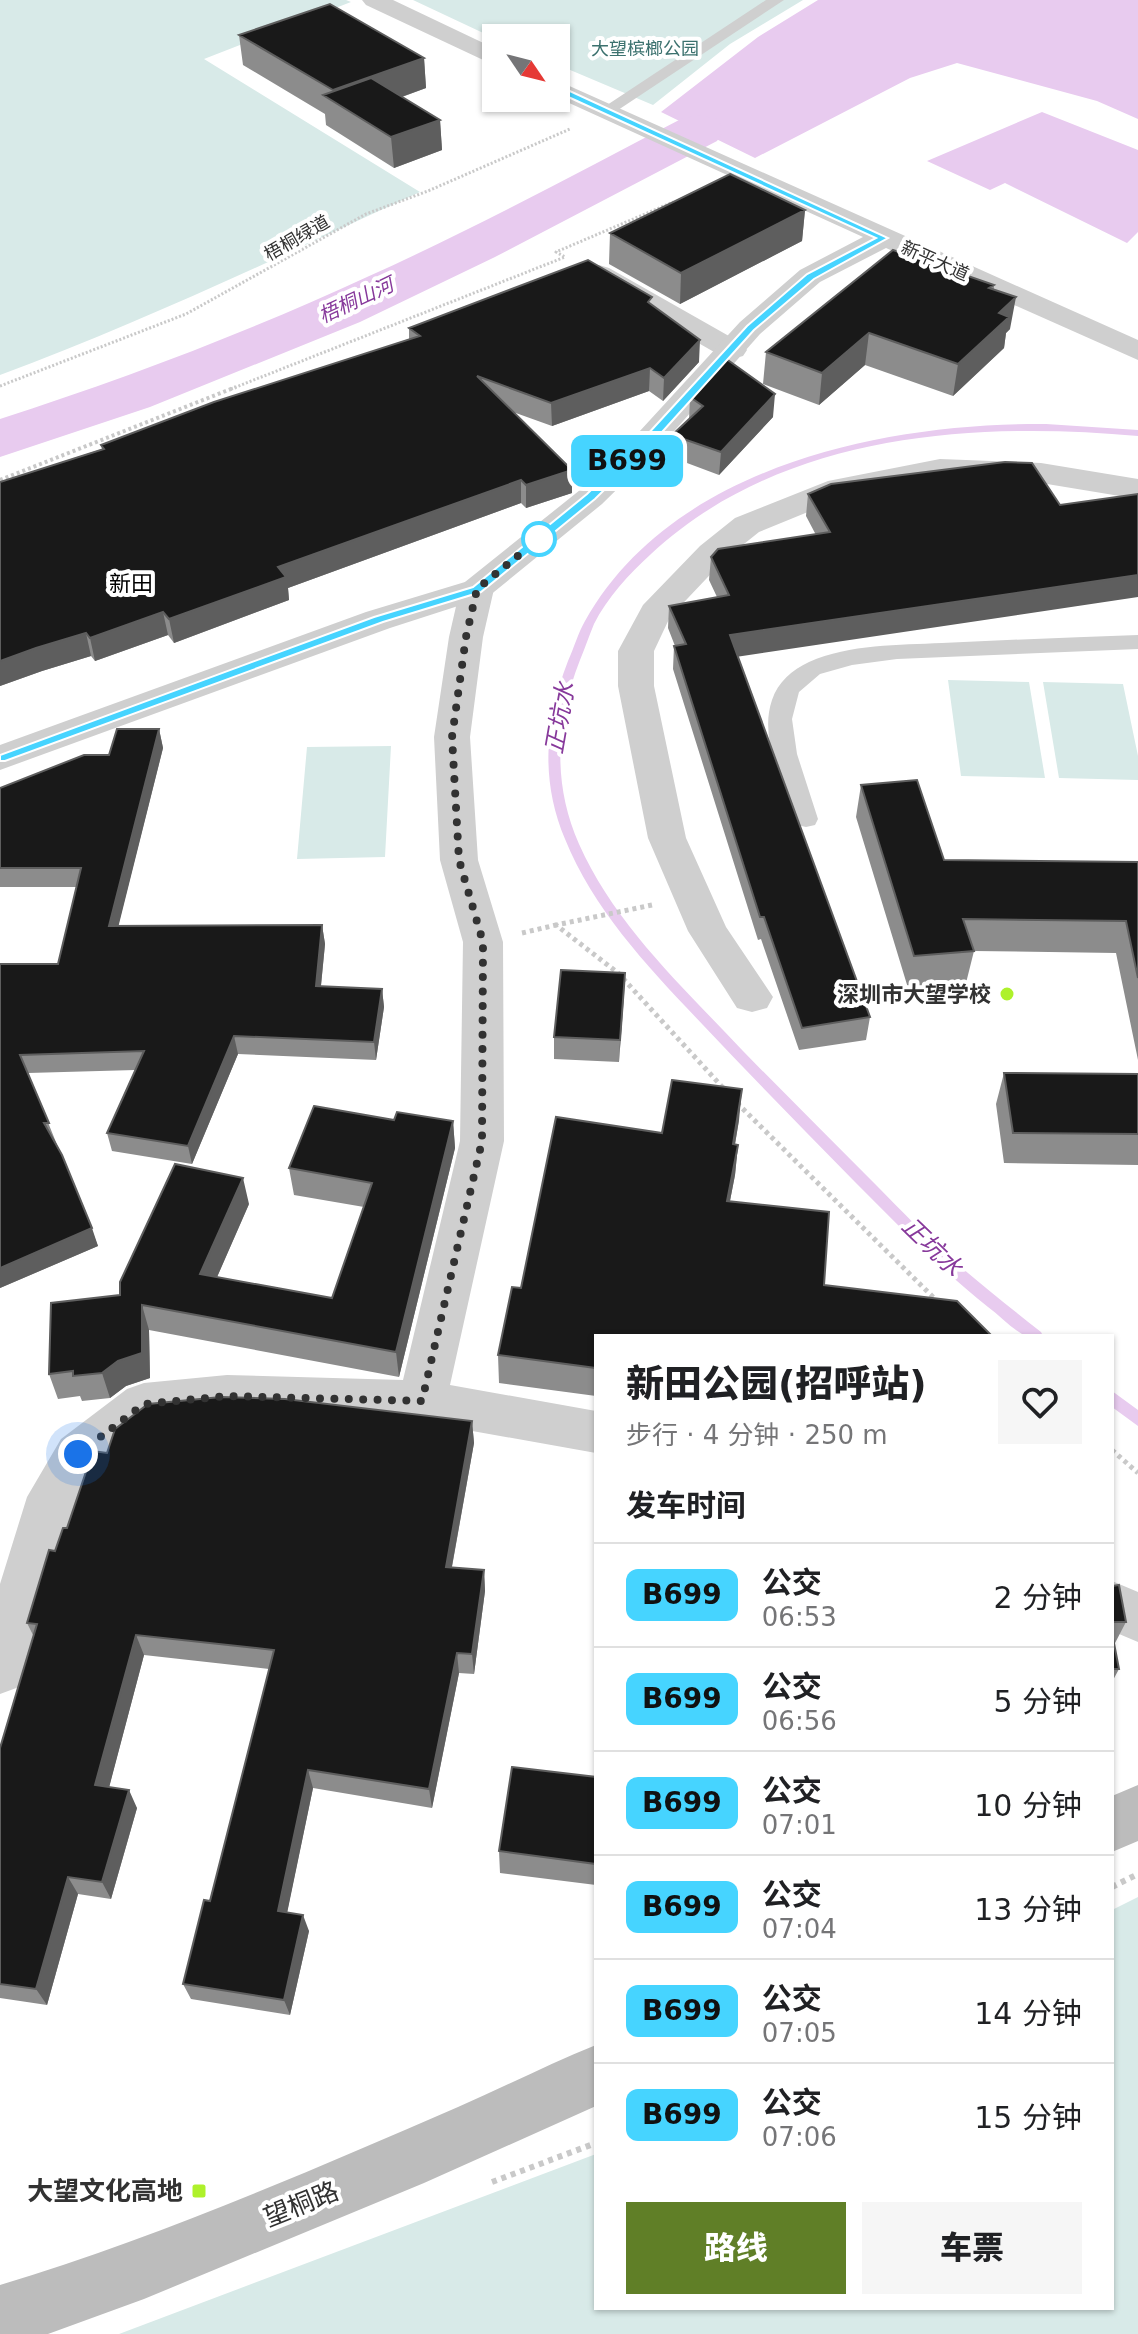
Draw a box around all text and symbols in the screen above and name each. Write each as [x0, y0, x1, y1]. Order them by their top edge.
north arrow [482, 24, 570, 112]
map controls [482, 24, 570, 112]
park label: 大望槟榔公园 [591, 38, 699, 59]
street label: 梧桐绿道 [260, 210, 333, 265]
street label: 新平大道 [898, 236, 972, 285]
water label: 梧桐山河 [315, 271, 401, 328]
line badge: B699 [571, 435, 683, 487]
text: B699 [587, 444, 667, 477]
unlabelled marker [522, 522, 556, 556]
district label: 新田 [109, 571, 153, 596]
water label: 正坑水 [540, 679, 580, 756]
place label: 深圳市大望学校 [837, 982, 991, 1007]
marker: 深圳市大望学校 [998, 985, 1016, 1003]
water label: 正坑水 [896, 1212, 968, 1283]
button: heart [998, 1360, 1082, 1444]
text: 新田公园(招呼站) [626, 1362, 927, 1406]
text: 步行 · 4 分钟 · 250 m [626, 1420, 888, 1450]
your location [58, 1434, 98, 1474]
text: 发车时间 [626, 1488, 746, 1523]
text: 公交 [762, 1565, 822, 1600]
text: B699 [642, 1578, 722, 1611]
text: 2 分钟 [993, 1580, 1082, 1615]
text: 06:53 [762, 1602, 837, 1632]
text: 公交 [762, 1669, 822, 1704]
text: B699 [642, 1682, 722, 1715]
text: 5 分钟 [993, 1684, 1082, 1719]
text: 06:56 [762, 1706, 837, 1736]
text: 公交 [762, 1773, 822, 1808]
text: B699 [642, 1786, 722, 1819]
text: 10 分钟 [974, 1788, 1082, 1823]
text: 07:01 [762, 1810, 837, 1840]
text: 公交 [762, 1877, 822, 1912]
text: B699 [642, 1890, 722, 1923]
text: 13 分钟 [974, 1892, 1082, 1927]
text: 07:04 [762, 1914, 837, 1944]
text: 公交 [762, 1981, 822, 2016]
text: B699 [642, 1994, 722, 2027]
text: 14 分钟 [974, 1996, 1082, 2031]
text: 07:05 [762, 2018, 837, 2048]
text: 公交 [762, 2085, 822, 2120]
text: B699 [642, 2098, 722, 2131]
text: 15 分钟 [974, 2100, 1082, 2135]
text: 07:06 [762, 2122, 837, 2152]
street label: 望桐路 [259, 2175, 343, 2233]
place label: 大望文化高地 [27, 2176, 183, 2206]
marker: 大望文化高地 [190, 2182, 208, 2200]
button: 路线 [626, 2202, 846, 2294]
button: 车票 [862, 2202, 1082, 2294]

